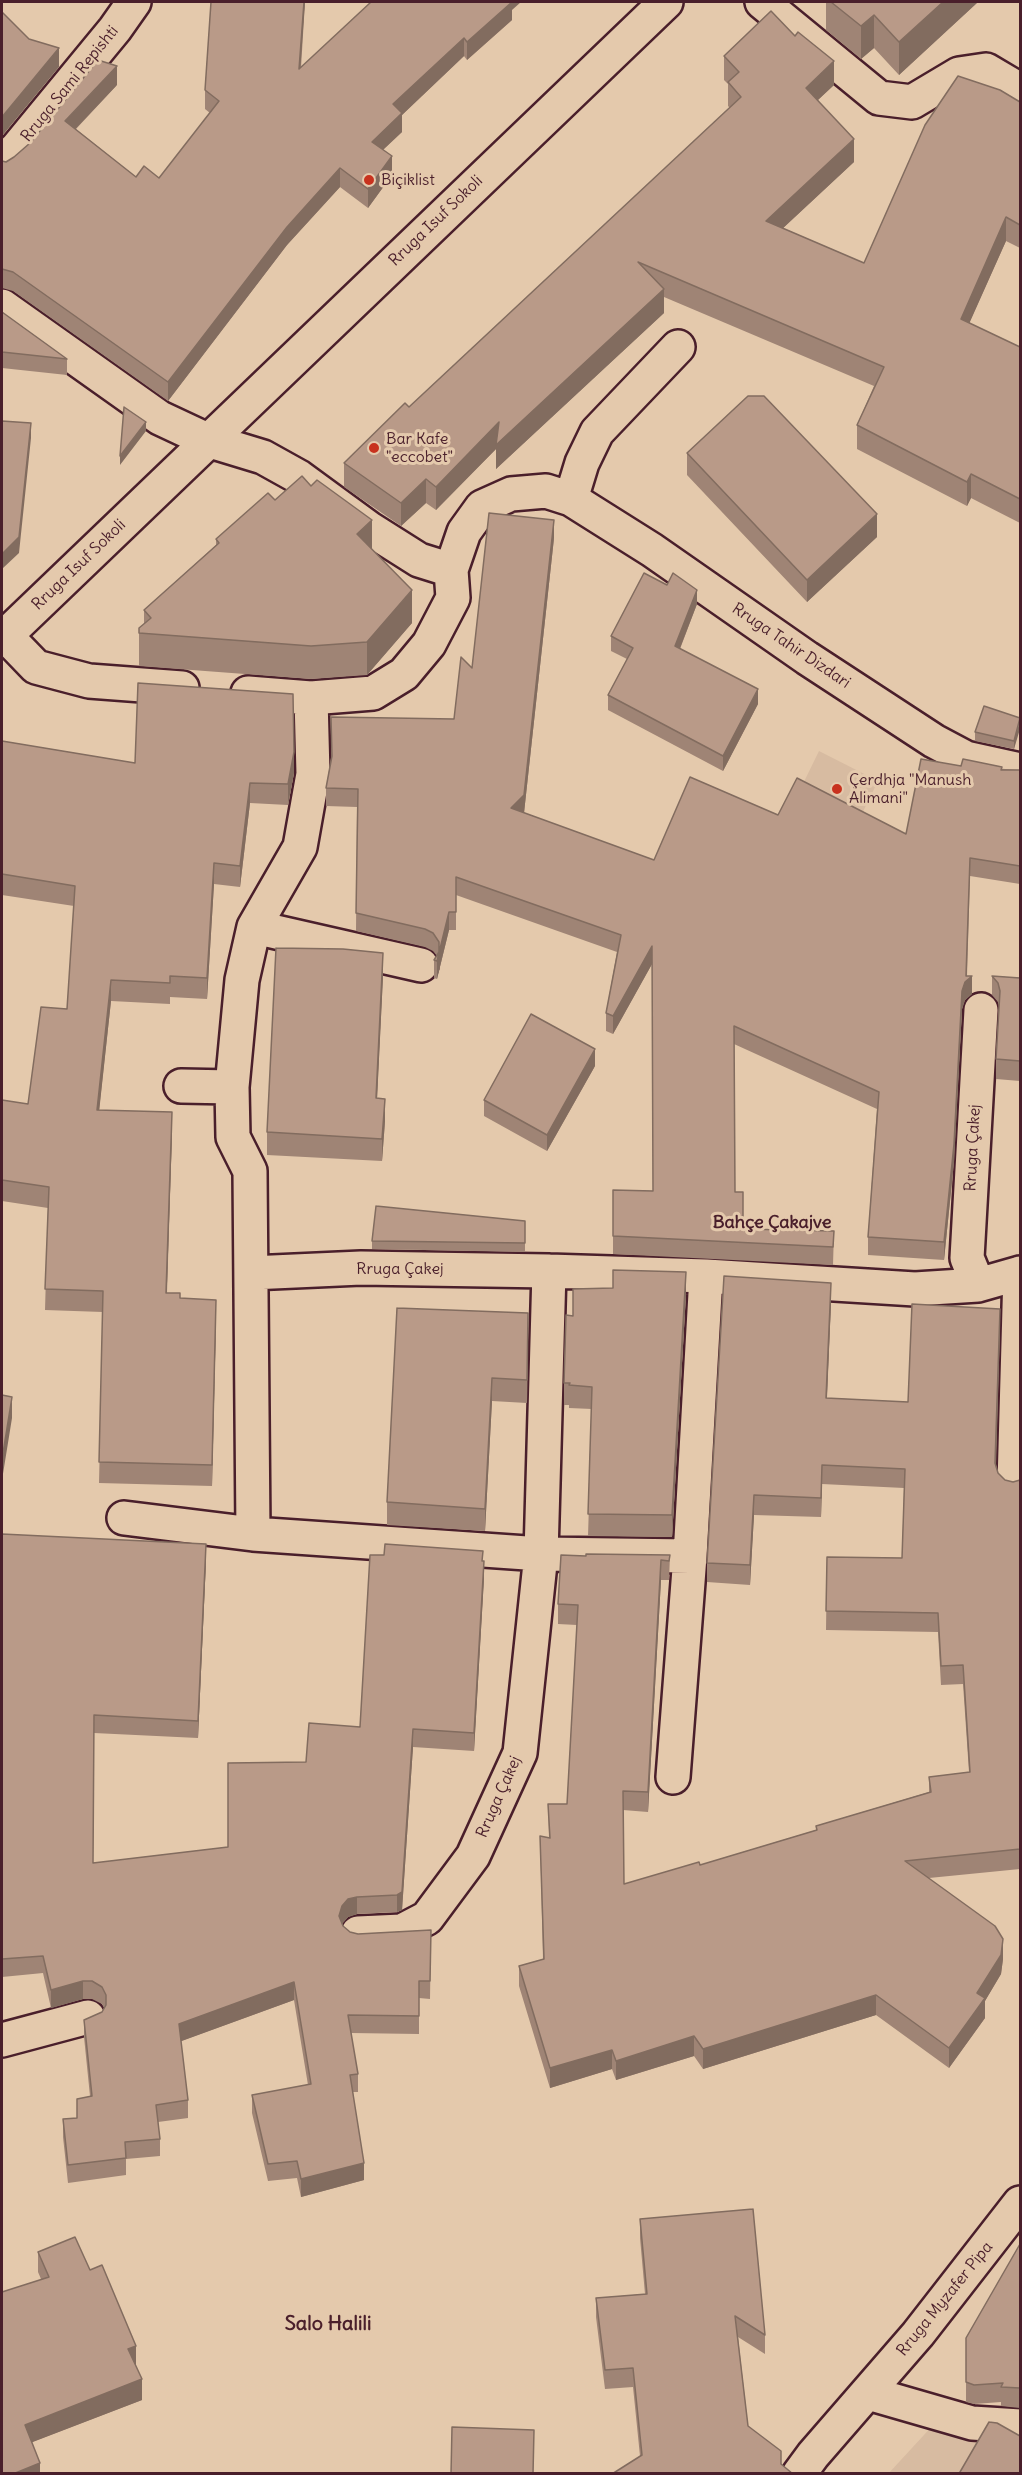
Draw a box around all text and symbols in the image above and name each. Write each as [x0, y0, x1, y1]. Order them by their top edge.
street label: Rruga Sami Repishti [17, 22, 123, 146]
place label: Biçiklist [381, 170, 435, 190]
street label: Rruga Isuf Sokoli [385, 172, 487, 270]
marker: Biçiklist [362, 173, 376, 187]
place label: Bar Kafe "eccobet" [386, 429, 453, 467]
marker: Bar Kafe "eccobet" [367, 441, 381, 455]
street label: Rruga Isuf Sokoli [28, 516, 130, 614]
street label: Rruga Tahir Dizdari [728, 599, 854, 693]
place label: Çerdhja "Manush Alimani" [849, 770, 971, 808]
marker: Çerdhja "Manush Alimani" [830, 782, 844, 796]
street label: Rruga Çakej [961, 1104, 985, 1192]
district label: Bahçe Çakajve [713, 1212, 831, 1234]
street label: Rruga Çakej [356, 1259, 444, 1279]
street label: Rruga Çakej [472, 1753, 526, 1841]
street label: Rruga Myzafer Pipa [893, 2238, 997, 2360]
district label: Salo Halili [285, 2312, 371, 2336]

